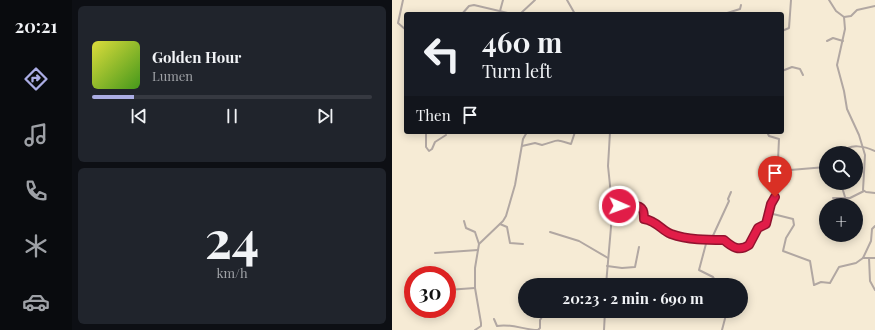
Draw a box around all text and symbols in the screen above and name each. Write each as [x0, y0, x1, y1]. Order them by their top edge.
text: 20:21 [15, 14, 57, 38]
text: 460 m [482, 23, 562, 60]
icon: left [416, 28, 468, 80]
text: Golden Hour [152, 47, 241, 67]
text: Turn left [482, 59, 552, 83]
icon: directions [22, 65, 50, 93]
text: Lumen [152, 67, 193, 84]
icon: arrive [459, 104, 481, 126]
icon: previous [128, 105, 150, 127]
icon: pause [221, 105, 243, 127]
icon: next [314, 105, 336, 127]
text: Then [416, 105, 451, 125]
icon: music [22, 121, 50, 149]
map controls [819, 146, 863, 242]
button: search [819, 146, 863, 190]
pin [758, 156, 792, 197]
icon: arrive [764, 162, 786, 184]
icon: phone [22, 177, 50, 205]
position arrow [598, 185, 640, 227]
button: + [819, 198, 863, 242]
text: 24 [205, 203, 259, 272]
icon: climate [22, 232, 50, 260]
text: km/h [216, 264, 248, 281]
speed limit sign: 30 [404, 266, 456, 318]
icon: car [22, 288, 50, 316]
text: 20:23 · 2 min · 690 m [562, 288, 704, 308]

